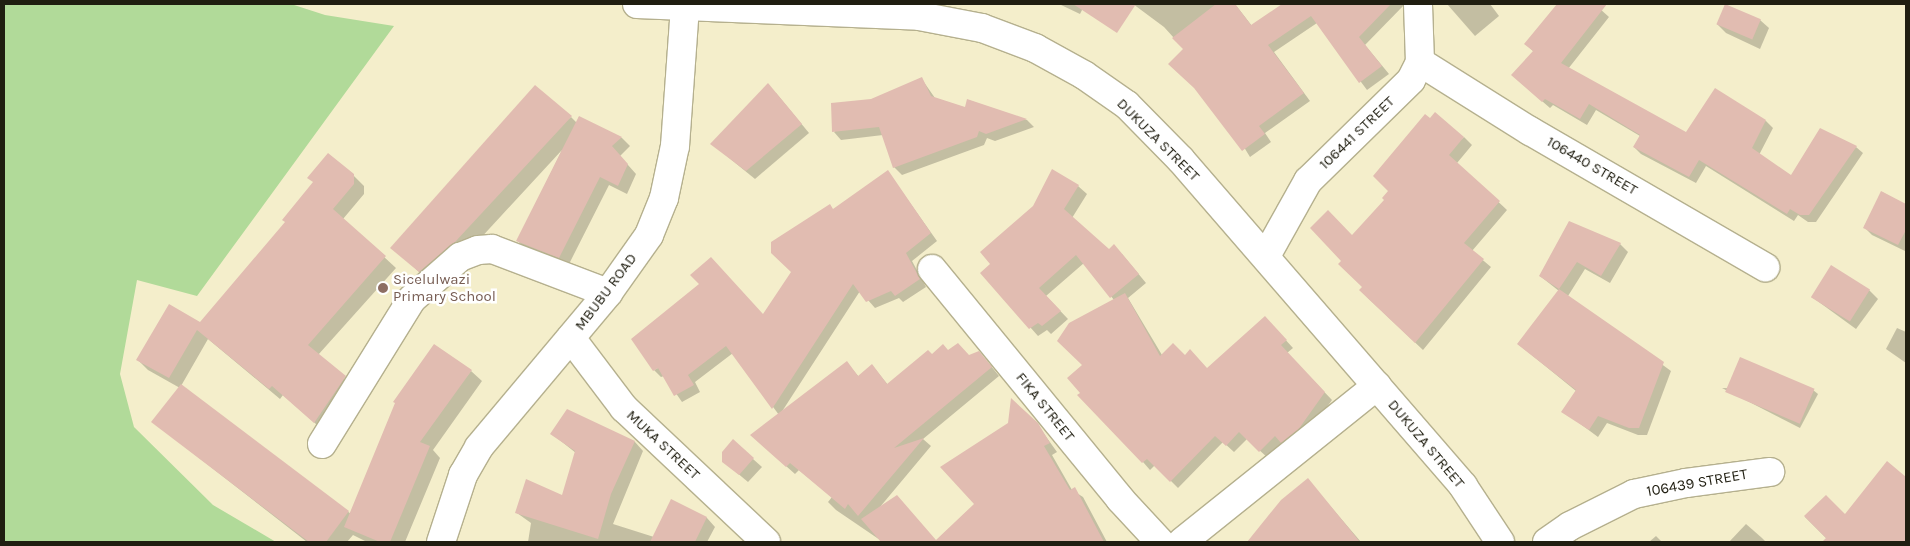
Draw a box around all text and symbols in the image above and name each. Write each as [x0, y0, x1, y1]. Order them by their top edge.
street label: 106441 STREET [1316, 93, 1398, 173]
street label: DUKUZA STREET [1113, 95, 1203, 185]
street label: 106440 STREET [1543, 133, 1641, 199]
street label: MBUBU ROAD [571, 250, 641, 334]
place label: Sicelulwazi Primary School [393, 270, 496, 305]
marker: Sicelulwazi Primary School [377, 282, 389, 294]
street label: FIKA STREET [1012, 369, 1078, 445]
street label: DUKUZA STREET [1384, 396, 1468, 492]
street label: MUKA STREET [623, 406, 703, 484]
street label: 106439 STREET [1645, 465, 1749, 501]

